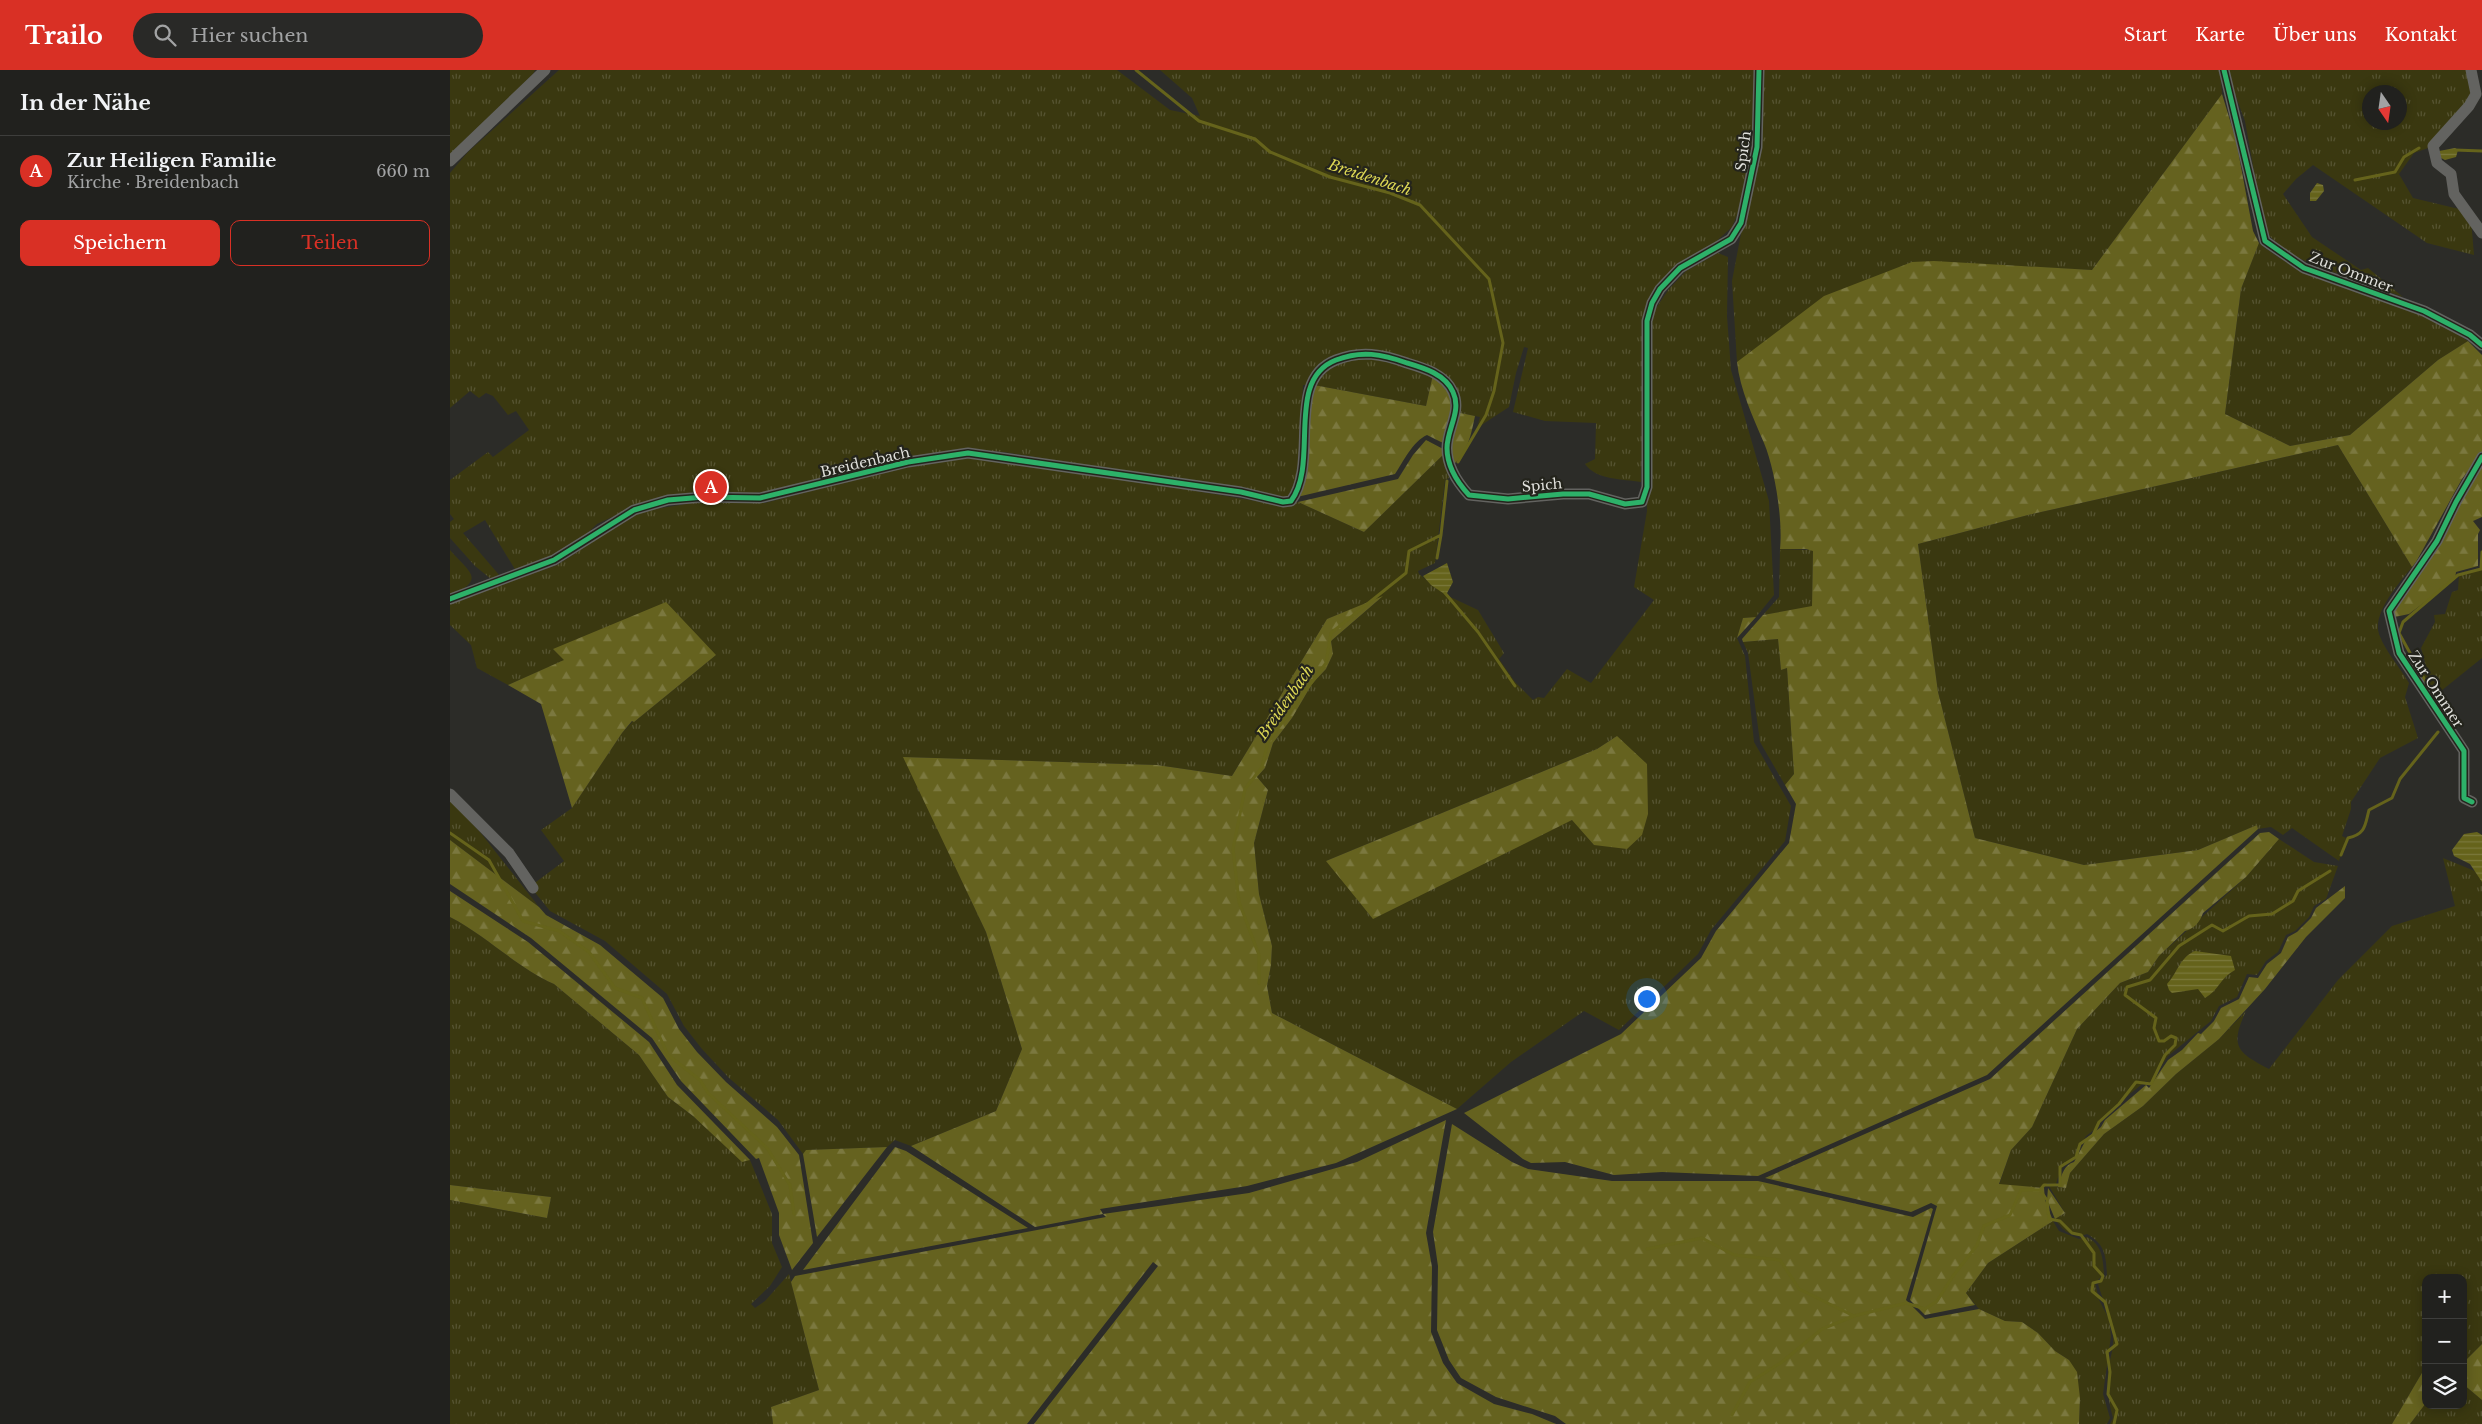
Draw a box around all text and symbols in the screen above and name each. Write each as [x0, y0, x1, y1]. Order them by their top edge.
search box [133, 13, 483, 58]
text: Trailo [25, 21, 103, 50]
icon: search [151, 21, 179, 49]
text: Hier suchen [191, 24, 308, 47]
text: Start [2124, 24, 2167, 46]
text: Karte [2195, 24, 2245, 46]
text: Über uns [2273, 24, 2357, 46]
text: Kontakt [2385, 24, 2457, 46]
north arrow [2362, 85, 2407, 130]
text: In der Nähe [20, 90, 151, 116]
street label: Spich [1731, 129, 1755, 172]
text: Zur Heiligen Familie [67, 149, 276, 172]
water label: Breidenbach [1325, 154, 1414, 200]
text: A [30, 161, 42, 181]
text: 660 m [376, 161, 430, 181]
text: Kirche · Breidenbach [67, 172, 239, 192]
button: Speichern [20, 220, 220, 266]
button: Teilen [230, 220, 430, 266]
street label: Zur Ommer [2307, 248, 2396, 296]
street label: Breidenbach [819, 443, 912, 481]
pin: A [695, 468, 727, 506]
street label: Spich [1521, 474, 1563, 496]
street label: Zur Ommer [2404, 647, 2468, 731]
water label: Breidenbach [1252, 661, 1318, 744]
your location [1634, 986, 1660, 1012]
map controls [2422, 1274, 2467, 1409]
button: + [2422, 1274, 2467, 1319]
button: − [2422, 1319, 2467, 1364]
button: layers [2422, 1364, 2467, 1409]

